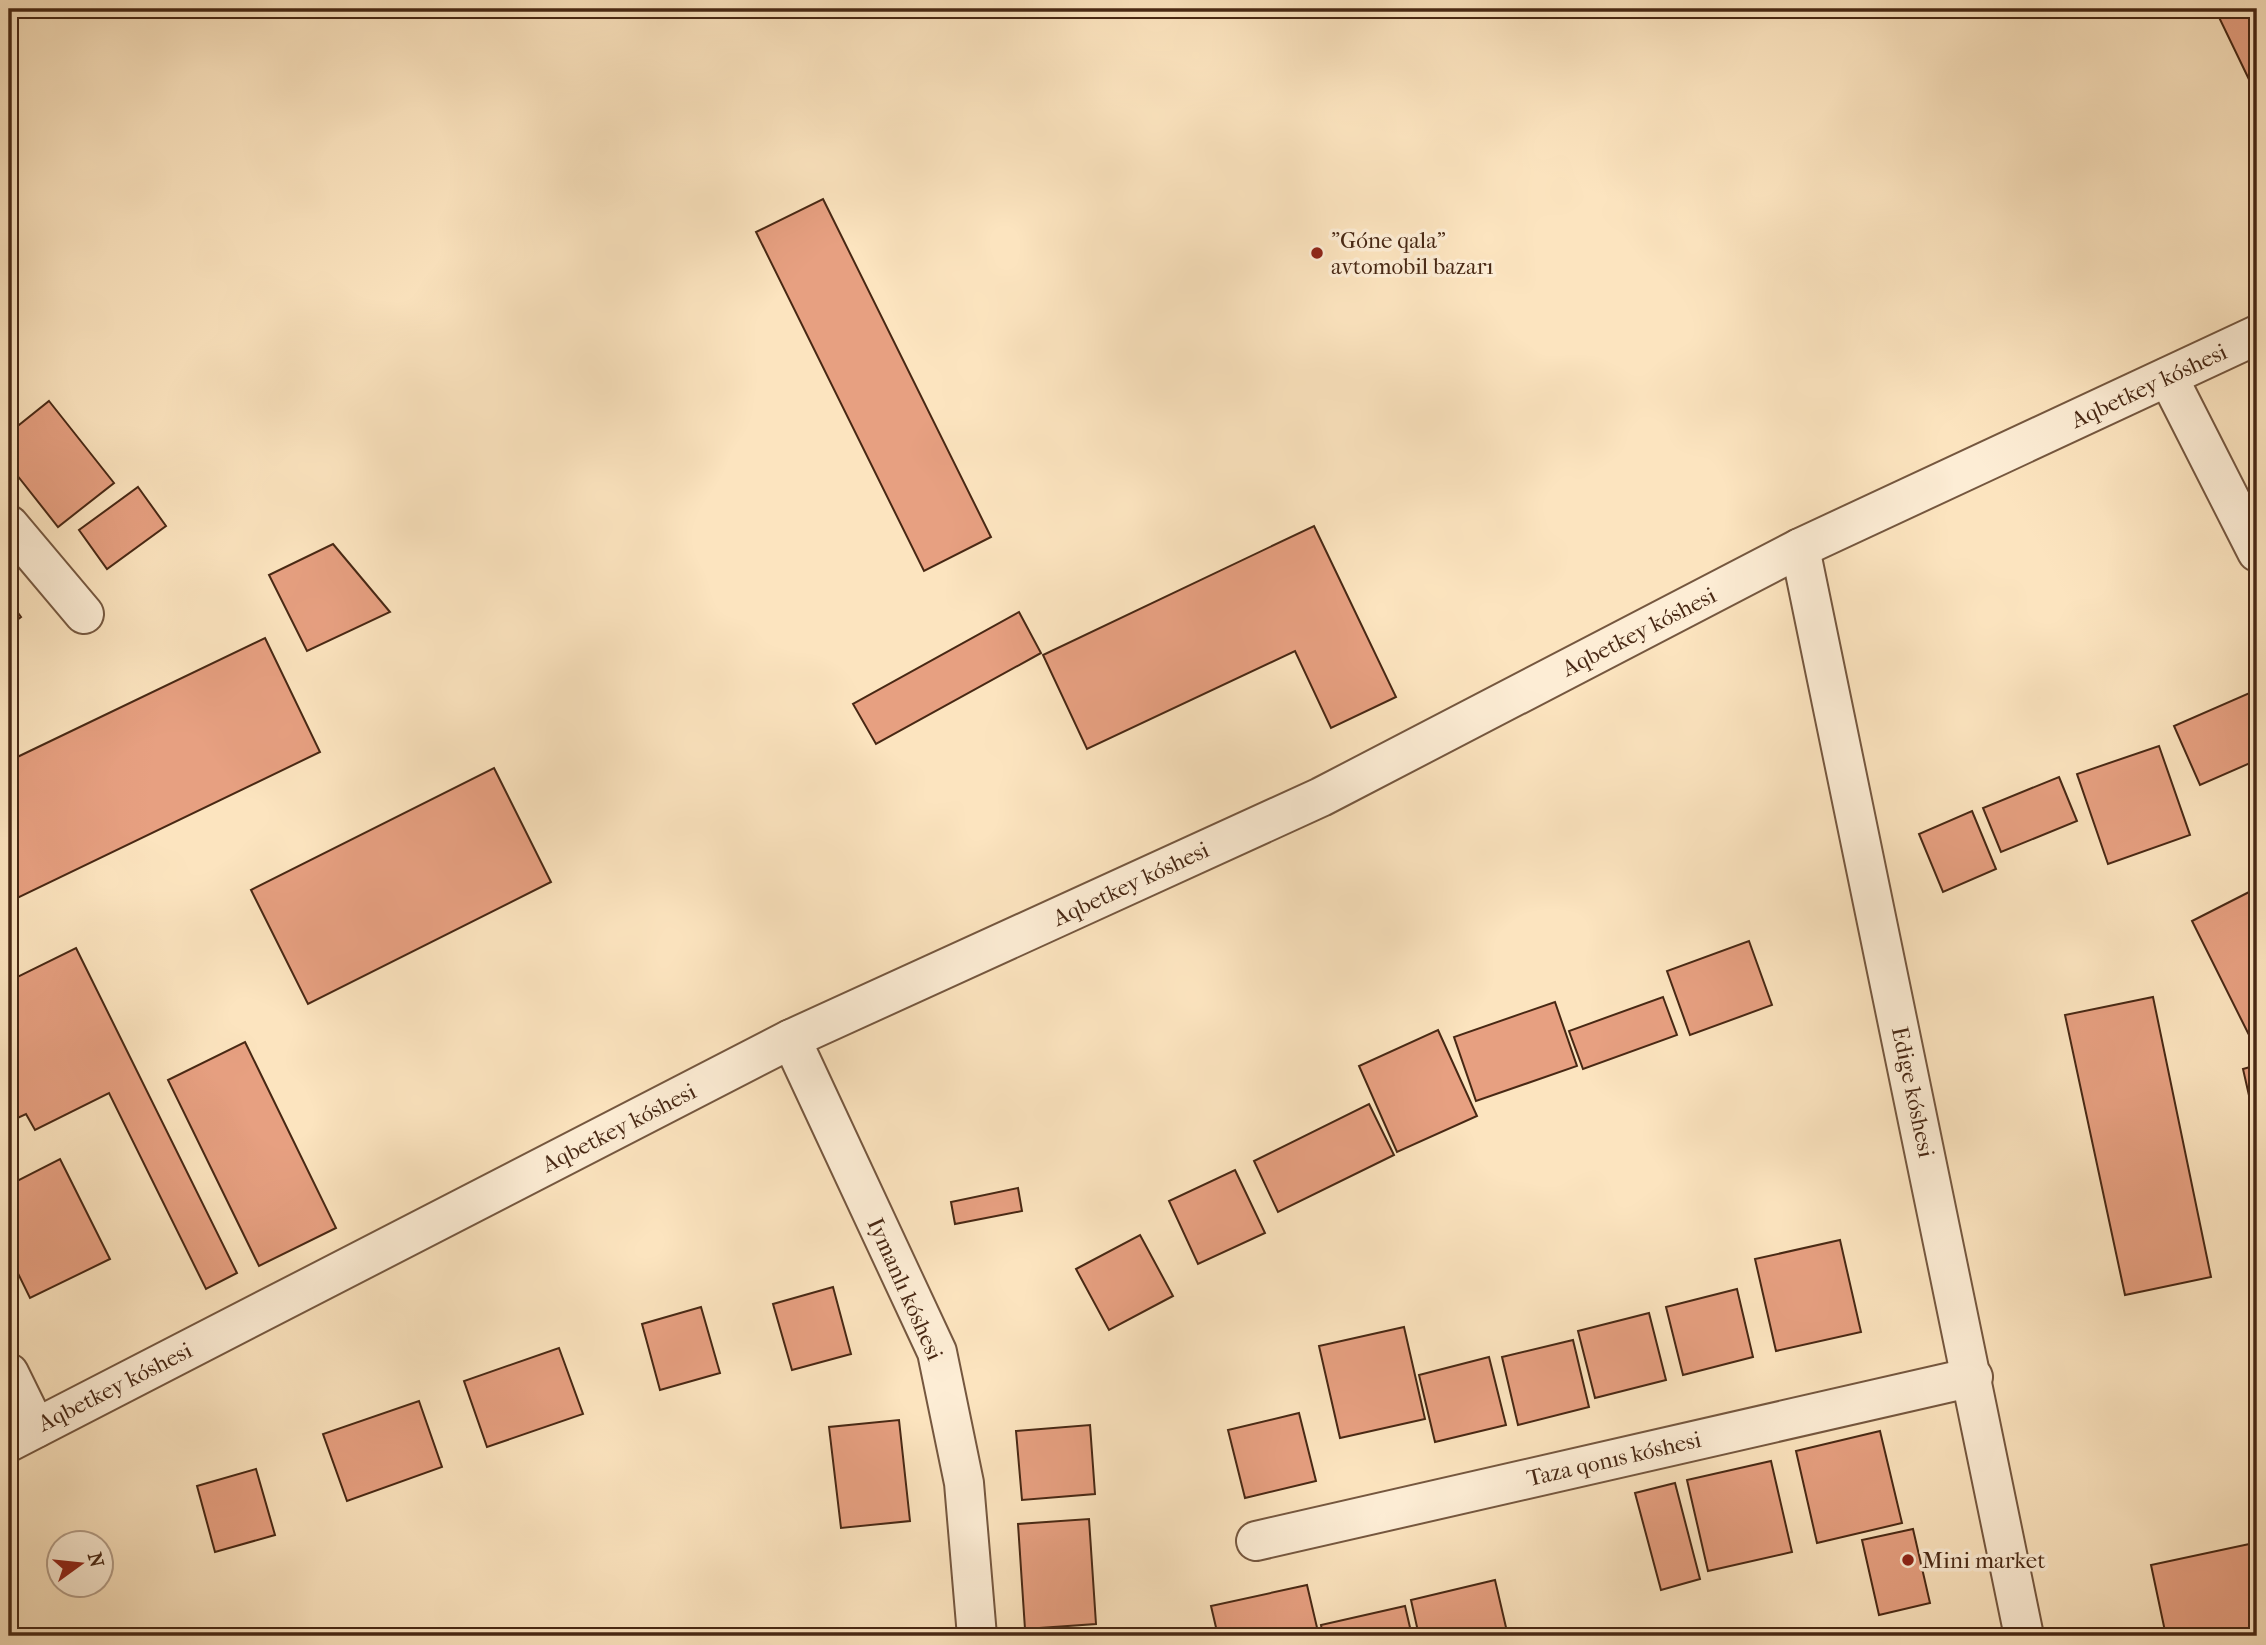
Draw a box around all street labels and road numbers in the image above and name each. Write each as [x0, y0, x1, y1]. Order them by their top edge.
street label: Aqbetkey kóshesi [2066, 338, 2231, 434]
street label: Aqbetkey kóshesi [1557, 582, 1721, 683]
street label: Aqbetkey kóshesi [1048, 836, 1213, 932]
street label: Edige kóshesi [1886, 1024, 1940, 1160]
street label: Aqbetkey kóshesi [537, 1078, 701, 1179]
street label: Iymanlı kóshesi [862, 1214, 949, 1365]
street label: Aqbetkey kóshesi [33, 1337, 197, 1438]
street label: Taza qonıs kóshesi [1524, 1426, 1704, 1492]

